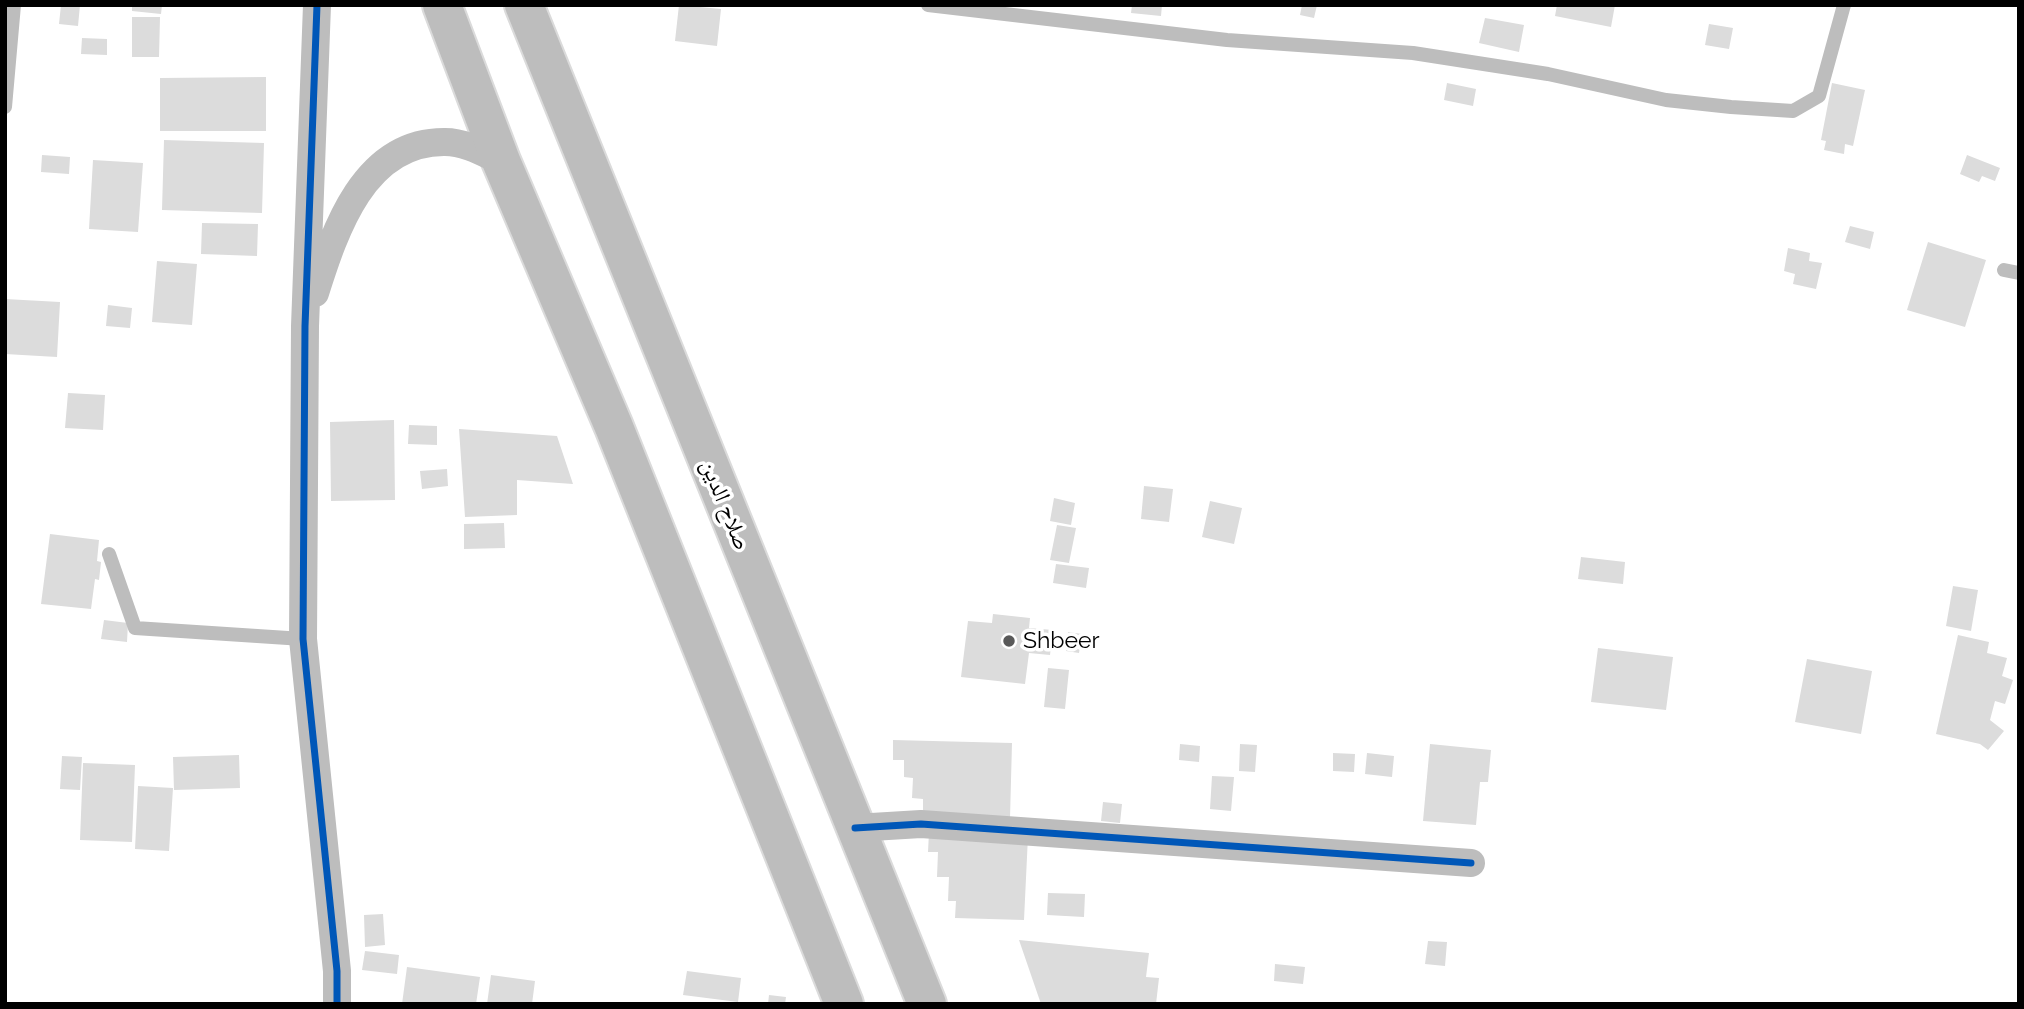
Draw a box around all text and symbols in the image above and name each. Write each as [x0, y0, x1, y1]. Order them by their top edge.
street label: صلاح الدين [694, 456, 756, 554]
place label: Shbeer [1023, 627, 1100, 655]
marker: Shbeer [1001, 633, 1017, 649]

